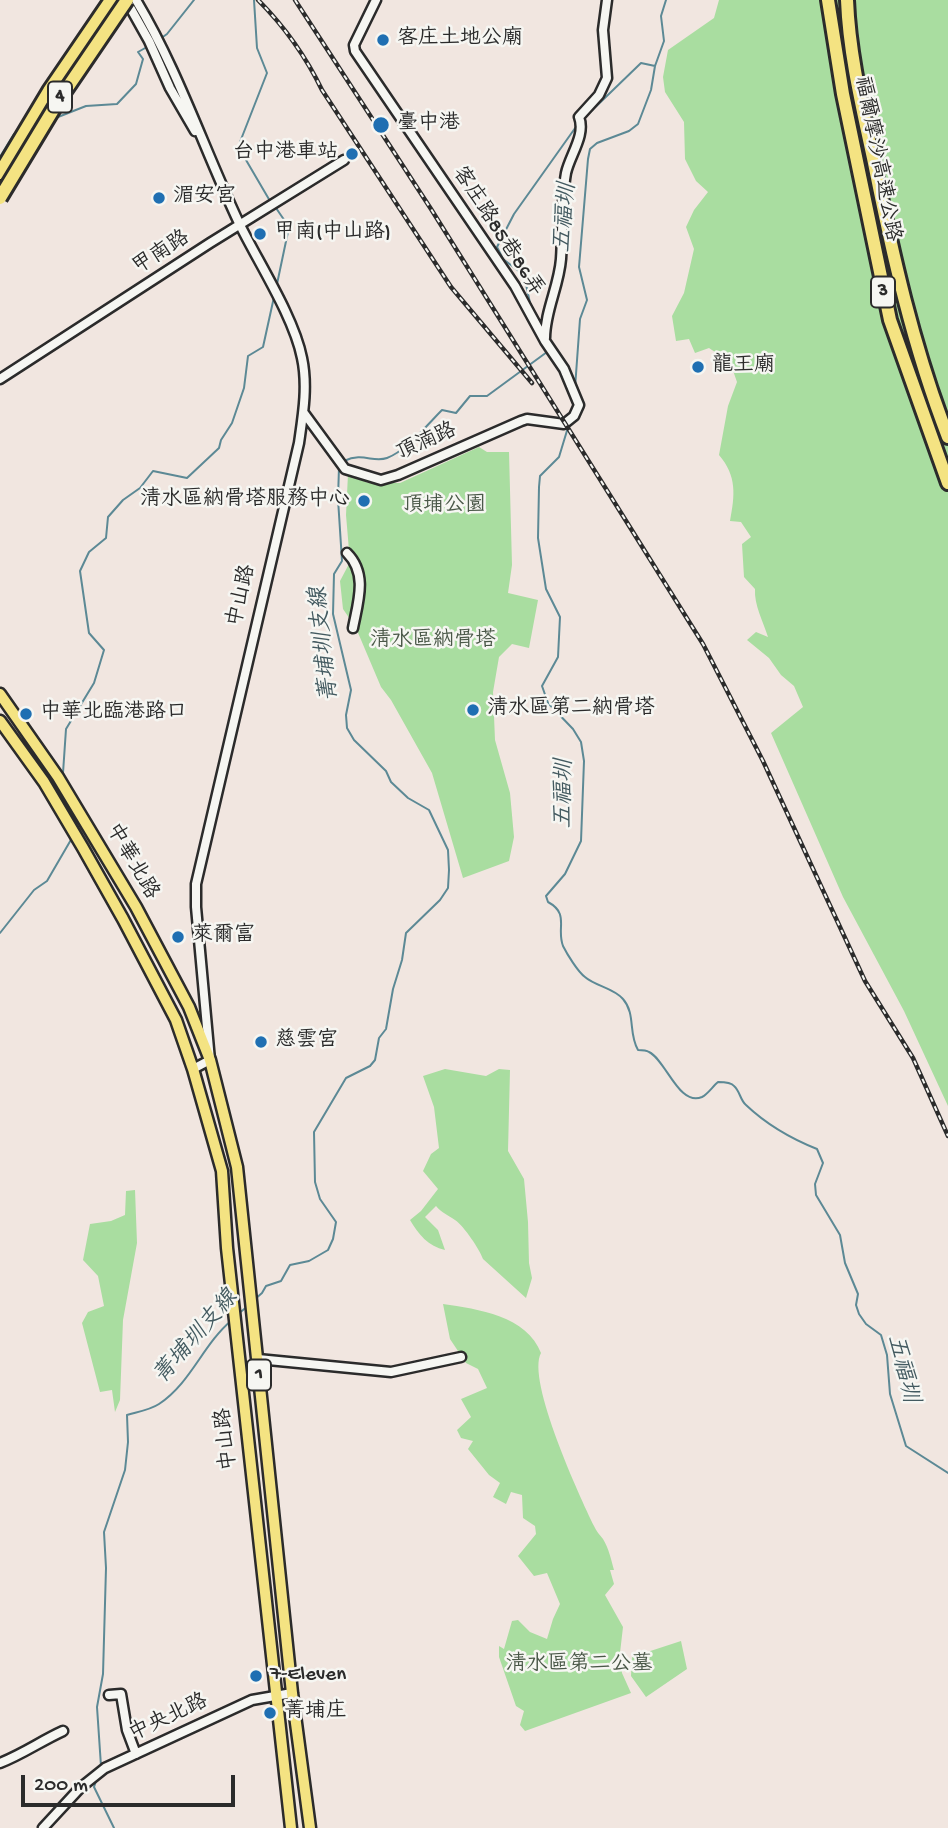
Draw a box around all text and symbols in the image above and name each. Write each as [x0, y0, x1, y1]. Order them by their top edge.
place label: 客庄土地公廟 [397, 27, 523, 53]
marker: 客庄土地公廟 [375, 32, 391, 48]
street label: 福爾摩沙高速公路 [848, 74, 904, 244]
road number: 4 [48, 82, 72, 113]
place label: 臺中港 [397, 112, 460, 138]
marker: 臺中港 [371, 115, 391, 135]
place label: 台中港車站 [233, 141, 338, 167]
marker: 台中港車站 [344, 146, 360, 162]
street label: 客庄路85巷86弄 [446, 162, 548, 302]
water label: 五福圳 [550, 182, 584, 254]
place label: 湄安宮 [173, 185, 236, 211]
marker: 湄安宮 [151, 190, 167, 206]
place label: 甲南(中山路) [274, 221, 391, 247]
street label: 甲南路 [129, 226, 195, 282]
marker: 甲南(中山路) [252, 226, 268, 242]
road number: 3 [871, 276, 895, 308]
place label: 龍王廟 [712, 354, 775, 380]
marker: 龍王廟 [690, 359, 706, 375]
street label: 頂湳路 [393, 419, 461, 467]
place label: 清水區納骨塔服務中心 [140, 488, 350, 514]
marker: 清水區納骨塔服務中心 [356, 493, 372, 509]
park label: 頂埔公園 [402, 494, 486, 520]
street label: 中山路 [224, 562, 262, 630]
water label: 菁埔圳支線 [306, 585, 346, 703]
park label: 清水區納骨塔 [370, 629, 496, 655]
place label: 清水區第二納骨塔 [487, 697, 655, 723]
place label: 中華北臨港路口 [40, 701, 187, 727]
marker: 清水區第二納骨塔 [465, 702, 481, 718]
marker: 中華北臨港路口 [18, 706, 34, 722]
water label: 五福圳 [552, 759, 580, 829]
street label: 中華北路 [99, 819, 163, 905]
place label: 萊爾富 [192, 924, 255, 950]
marker: 萊爾富 [170, 929, 186, 945]
place label: 慈雲宮 [275, 1029, 338, 1055]
marker: 慈雲宮 [253, 1034, 269, 1050]
water label: 菁埔圳支線 [149, 1286, 245, 1390]
water label: 五福圳 [879, 1332, 923, 1406]
road number: 1 [247, 1359, 271, 1390]
street label: 中山路 [212, 1406, 244, 1472]
park label: 清水區第二公墓 [506, 1653, 652, 1679]
place label: 7-Eleven [270, 1663, 346, 1689]
marker: 7-Eleven [248, 1668, 264, 1684]
street label: 中央北路 [126, 1690, 212, 1748]
place label: 菁埔庄 [284, 1700, 347, 1726]
marker: 菁埔庄 [262, 1705, 278, 1721]
scale bar [24, 1762, 238, 1806]
text: 200 m [34, 1774, 88, 1799]

